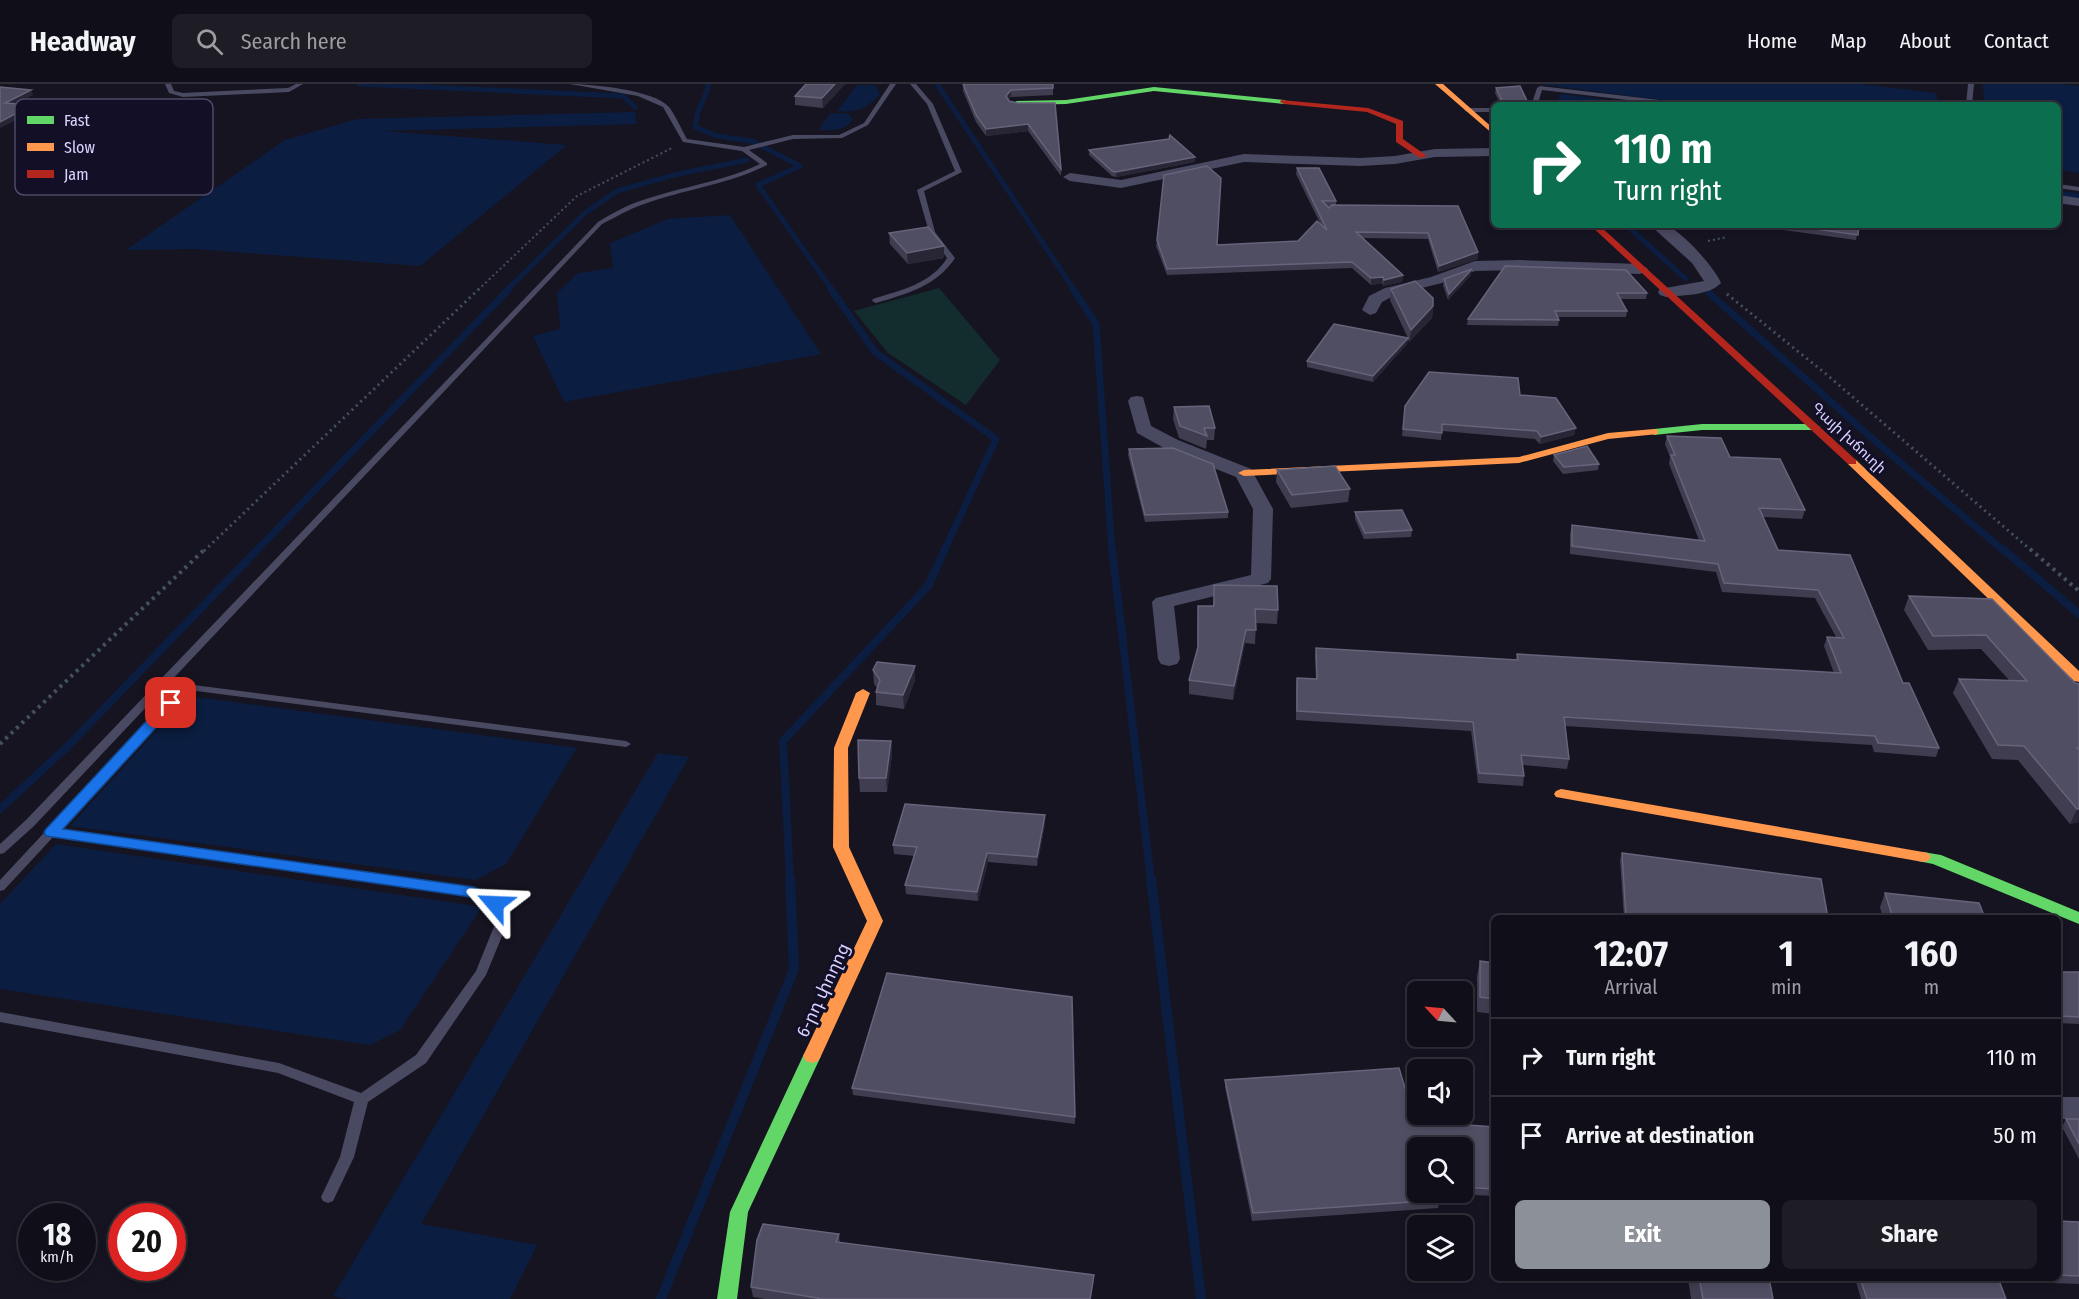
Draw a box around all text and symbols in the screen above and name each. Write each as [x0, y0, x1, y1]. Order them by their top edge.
search box [172, 14, 592, 68]
text: Headway [30, 25, 136, 58]
icon: search [193, 25, 226, 58]
text: Search here [241, 28, 347, 55]
text: Home [1747, 28, 1797, 54]
text: Map [1830, 28, 1867, 54]
text: About [1900, 28, 1951, 54]
text: Contact [1984, 28, 2049, 54]
legend [15, 99, 213, 195]
text: Fast [64, 111, 91, 130]
text: 110 m [1614, 124, 1713, 174]
icon: right [1515, 126, 1593, 204]
text: Slow [64, 138, 95, 157]
text: Jam [64, 165, 89, 184]
text: Turn right [1614, 175, 1722, 207]
street label: Գայի խճուղի [1808, 399, 1890, 477]
pin [145, 677, 196, 728]
icon: arrive [154, 686, 187, 719]
position arrow [463, 872, 527, 936]
text: 12:07 [1594, 932, 1668, 976]
text: 1 [1779, 932, 1794, 976]
text: 160 [1905, 932, 1958, 976]
street label: 6-րդ փողոց [792, 939, 854, 1041]
text: Arrival [1604, 975, 1657, 999]
text: min [1771, 975, 1802, 999]
text: m [1924, 975, 1939, 999]
north arrow [1407, 981, 1473, 1047]
map controls [1407, 981, 1473, 1281]
icon: right [1515, 1041, 1548, 1074]
text: Turn right [1566, 1044, 1655, 1071]
text: 110 m [1987, 1044, 2037, 1071]
button: sound [1407, 1059, 1473, 1125]
icon: arrive [1515, 1119, 1548, 1152]
text: Arrive at destination [1566, 1122, 1754, 1149]
text: 50 m [1993, 1122, 2037, 1149]
button: search [1407, 1137, 1473, 1203]
button: Exit [1515, 1200, 1770, 1269]
button: Share [1782, 1200, 2037, 1269]
speed limit sign: 20 [108, 1203, 186, 1281]
button: layers [1407, 1215, 1473, 1281]
text: 18 [43, 1217, 71, 1253]
text: km/h [40, 1248, 74, 1266]

